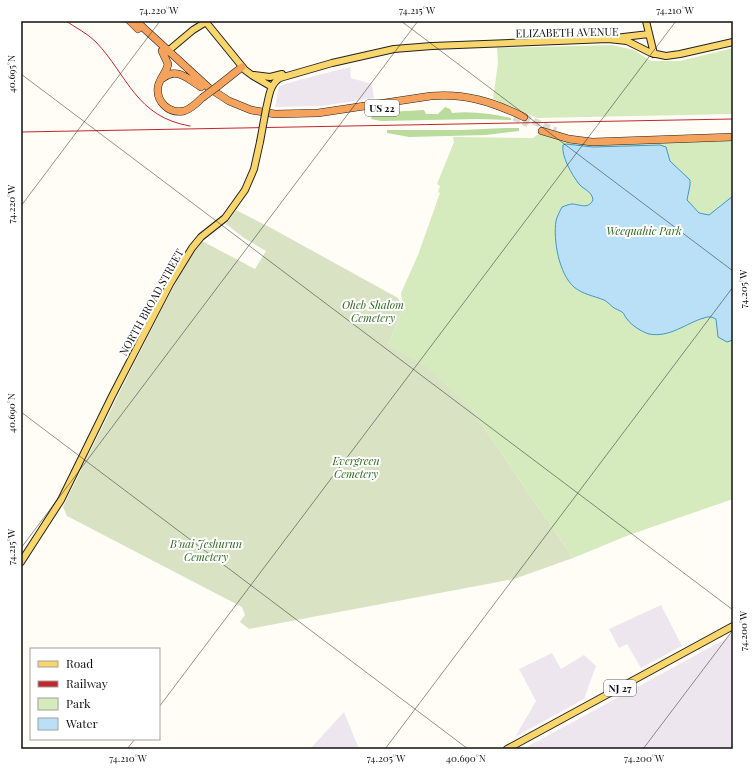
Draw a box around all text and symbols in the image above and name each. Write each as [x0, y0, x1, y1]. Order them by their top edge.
text: 74.220°W [140, 3, 179, 17]
text: 74.215°W [399, 3, 436, 17]
text: 74.210°W [656, 3, 695, 17]
street label: ELIZABETH AVENUE [515, 24, 619, 40]
text: 40.695°N [4, 55, 18, 93]
road number: US 22 [365, 100, 399, 116]
text: 74.220°W [4, 184, 18, 223]
park label: Weequahic Park [606, 223, 682, 238]
street label: NORTH BROAD STREET [115, 246, 187, 358]
text: 74.205°W [736, 269, 750, 308]
park label: Oheb Shalom Cemetery [342, 297, 404, 325]
text: 40.690°N [4, 393, 18, 433]
park label: Evergreen Cemetery [331, 453, 380, 481]
text: 74.215°W [4, 528, 18, 565]
park label: B'nai Jeshurun Cemetery [169, 536, 242, 564]
text: 74.200°W [736, 610, 750, 651]
legend [30, 648, 160, 740]
text: Road [66, 655, 93, 671]
text: Railway [66, 675, 108, 691]
road number: NJ 27 [604, 680, 636, 696]
text: Park [66, 695, 91, 711]
text: Water [65, 715, 99, 731]
text: 74.210°W [109, 751, 148, 765]
text: 74.205°W [367, 751, 406, 765]
text: 40.690°N [446, 751, 486, 765]
text: 74.200°W [624, 751, 665, 765]

